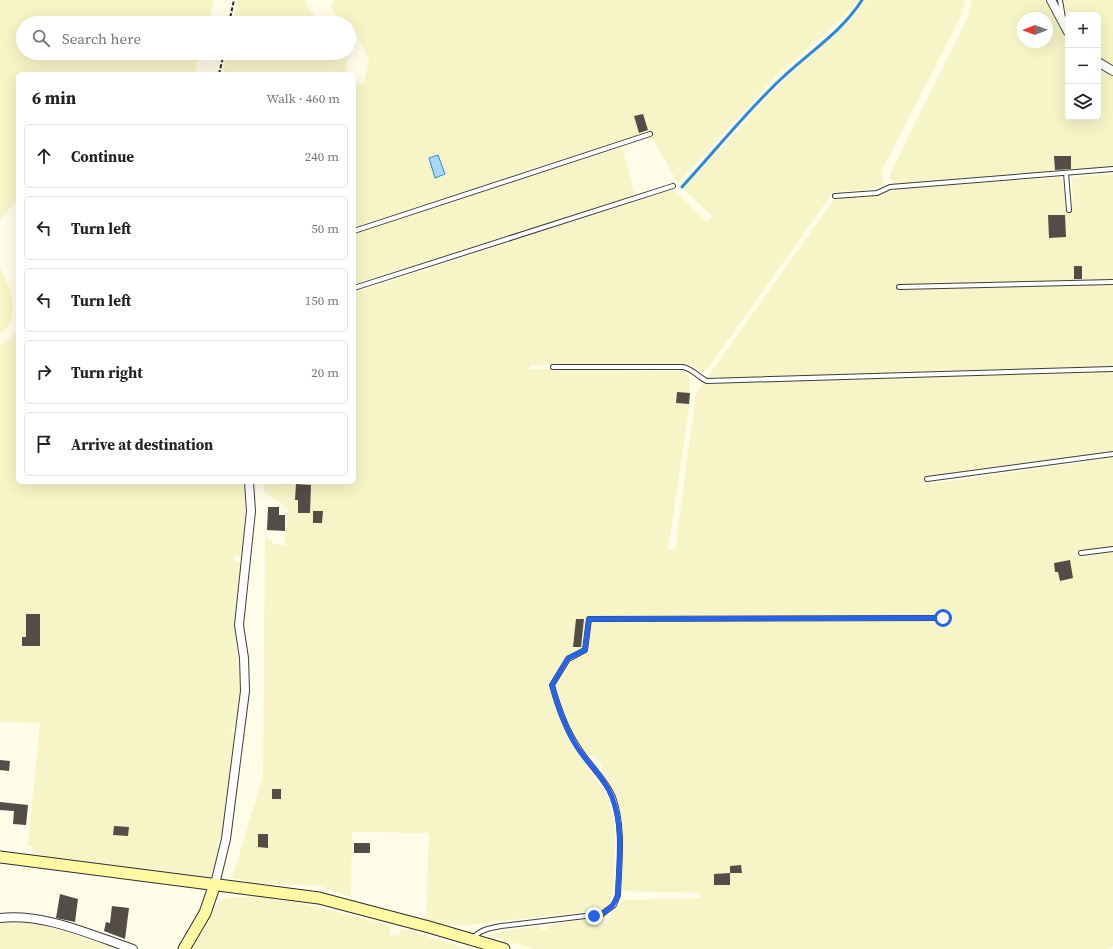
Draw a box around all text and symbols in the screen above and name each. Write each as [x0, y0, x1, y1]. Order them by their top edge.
north arrow [1017, 12, 1053, 48]
map controls [1065, 12, 1101, 120]
button: + [1065, 12, 1101, 48]
search box [16, 16, 356, 60]
icon: search [30, 27, 52, 49]
text: Search here [62, 28, 141, 49]
button: − [1065, 48, 1101, 84]
button: layers [1065, 84, 1101, 120]
text: 6 min [32, 86, 76, 110]
text: Walk · 460 m [267, 90, 340, 107]
icon: ahead [33, 145, 55, 167]
text: Continue [71, 146, 134, 167]
text: 240 m [305, 148, 339, 165]
icon: left [33, 217, 55, 239]
text: Turn left [71, 218, 131, 239]
text: 50 m [311, 220, 339, 237]
icon: left [33, 289, 55, 311]
text: Turn left [71, 290, 131, 311]
text: 150 m [305, 292, 339, 309]
icon: right [33, 361, 55, 383]
text: Turn right [71, 362, 143, 383]
text: 20 m [311, 364, 339, 381]
icon: arrive [33, 433, 55, 455]
text: Arrive at destination [71, 434, 213, 455]
route start [934, 609, 952, 627]
route end [585, 907, 603, 925]

